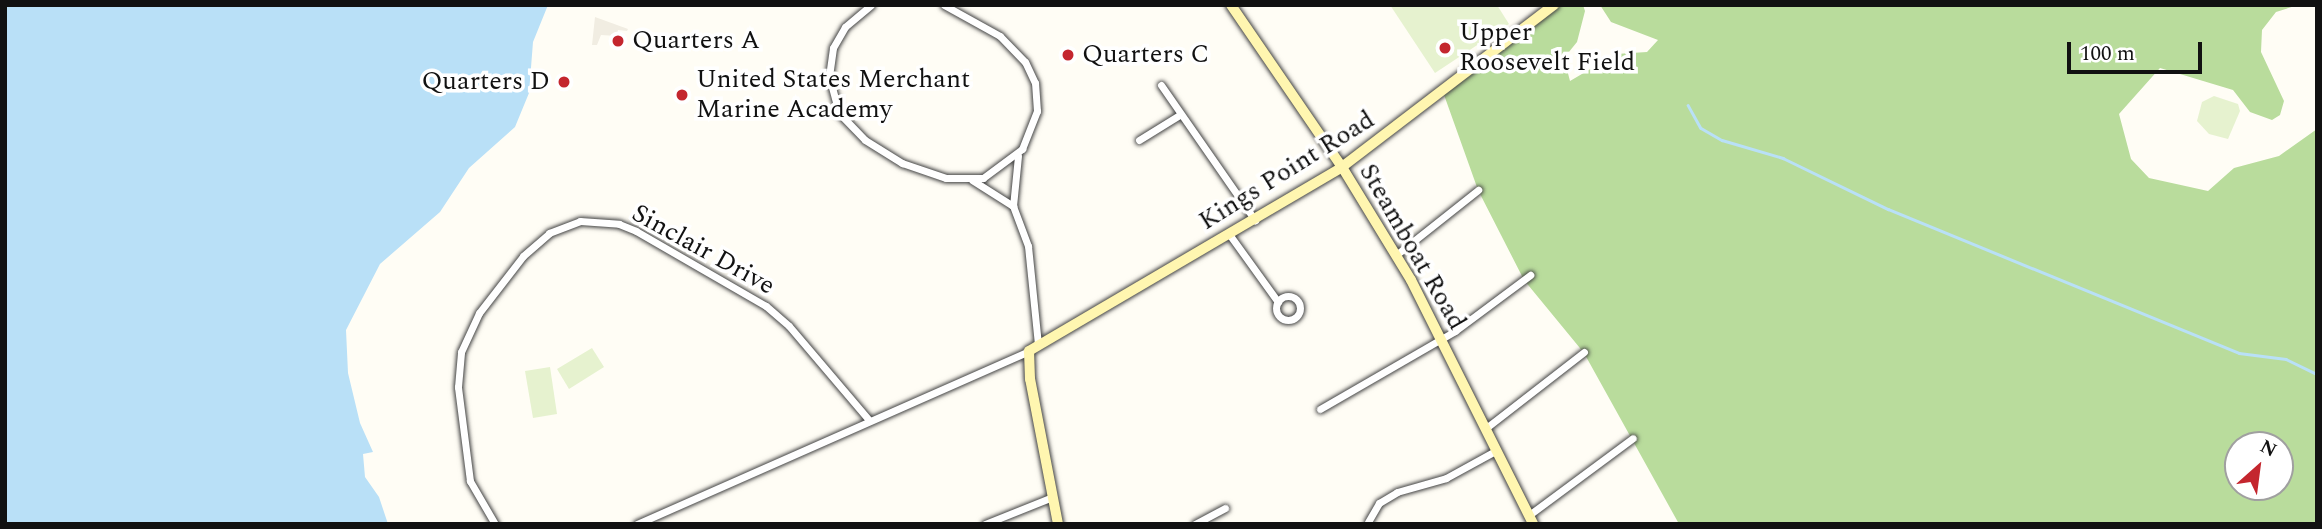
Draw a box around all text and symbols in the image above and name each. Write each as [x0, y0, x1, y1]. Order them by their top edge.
place label: Upper Roosevelt Field [1459, 17, 1635, 78]
place label: Quarters A [632, 25, 760, 57]
scale bar [2070, 28, 2205, 72]
marker: Quarters A [610, 33, 626, 49]
text: 100 m [2080, 38, 2135, 70]
place label: Quarters C [1082, 39, 1209, 71]
marker: Upper Roosevelt Field [1437, 40, 1453, 56]
marker: Quarters C [1060, 47, 1076, 63]
place label: United States Merchant Marine Academy [696, 64, 970, 126]
place label: Quarters D [421, 66, 550, 98]
marker: Quarters D [556, 74, 572, 90]
marker: United States Merchant Marine Academy [674, 87, 690, 103]
street label: Kings Point Road [1194, 105, 1380, 237]
street label: Steamboat Road [1352, 158, 1472, 336]
street label: Sinclair Drive [626, 198, 780, 302]
north arrow [2224, 431, 2294, 501]
text: N [2254, 432, 2282, 465]

